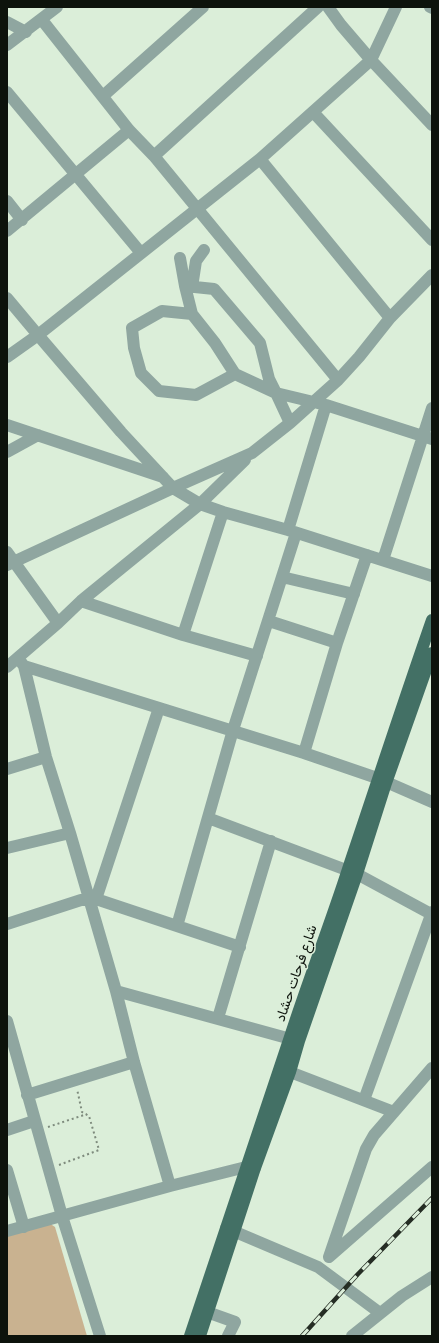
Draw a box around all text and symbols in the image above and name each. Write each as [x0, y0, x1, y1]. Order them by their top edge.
street label: شارع فرحات حشاد [272, 922, 320, 1024]

